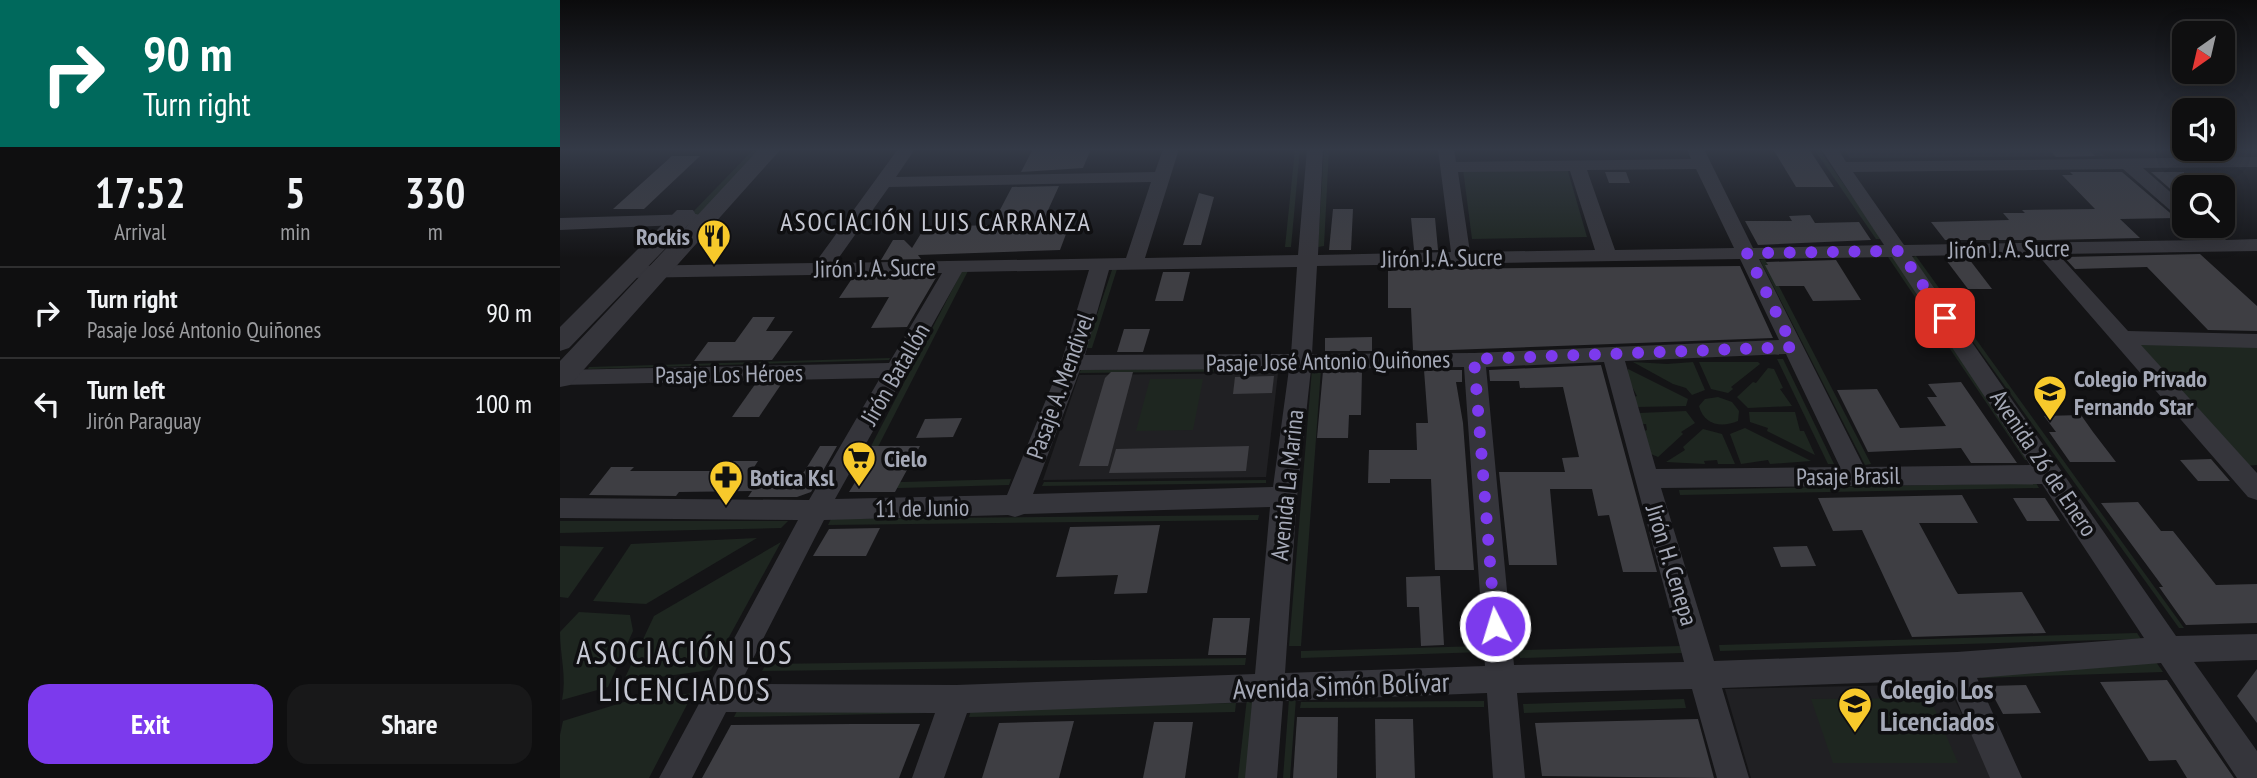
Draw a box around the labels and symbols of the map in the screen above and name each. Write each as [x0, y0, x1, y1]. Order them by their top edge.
north arrow [2172, 21, 2235, 84]
district label: ASOCIACIÓN LUIS CARRANZA [780, 205, 1092, 238]
restaurant icon: Rockis [695, 217, 733, 266]
place label: Rockis [636, 221, 690, 252]
street label: Jirón J. A. Sucre [1947, 232, 2070, 266]
street label: Jirón J. A. Sucre [1380, 241, 1503, 275]
street label: Jirón J. A. Sucre [813, 251, 936, 285]
pin [1915, 288, 1975, 348]
street label: Pasaje A. Mendivel [1019, 309, 1101, 463]
street label: Jirón Batallón [853, 317, 937, 431]
street label: Pasaje José Antonio Quiñones [1206, 343, 1450, 379]
street label: Pasaje Los Héroes [655, 357, 803, 391]
place label: Colegio Privado Fernando Star [2074, 363, 2207, 422]
school or university icon: Colegio Privado Fernando Star [2031, 373, 2069, 422]
street label: Avenida 26 de Enero [1983, 384, 2105, 542]
street label: Avenida La Marina [1264, 408, 1310, 562]
supermarket icon: Cielo [840, 439, 878, 488]
place label: Cielo [884, 443, 927, 474]
pharmacy icon: Botica Ksl [707, 458, 745, 507]
street label: Pasaje Brasil [1796, 460, 1901, 492]
place label: Botica Ksl [750, 462, 835, 493]
street label: 11 de Junio [875, 492, 969, 524]
street label: Jirón H. Cenepa [1639, 500, 1705, 629]
position arrow [1458, 589, 1532, 663]
district label: ASOCIACIÓN LOS LICENCIADOS [576, 631, 794, 710]
street label: Avenida Simón Bolívar [1232, 663, 1450, 707]
place label: Colegio Los Licenciados [1880, 670, 1995, 739]
school or university icon: Colegio Los Licenciados [1836, 685, 1874, 734]

